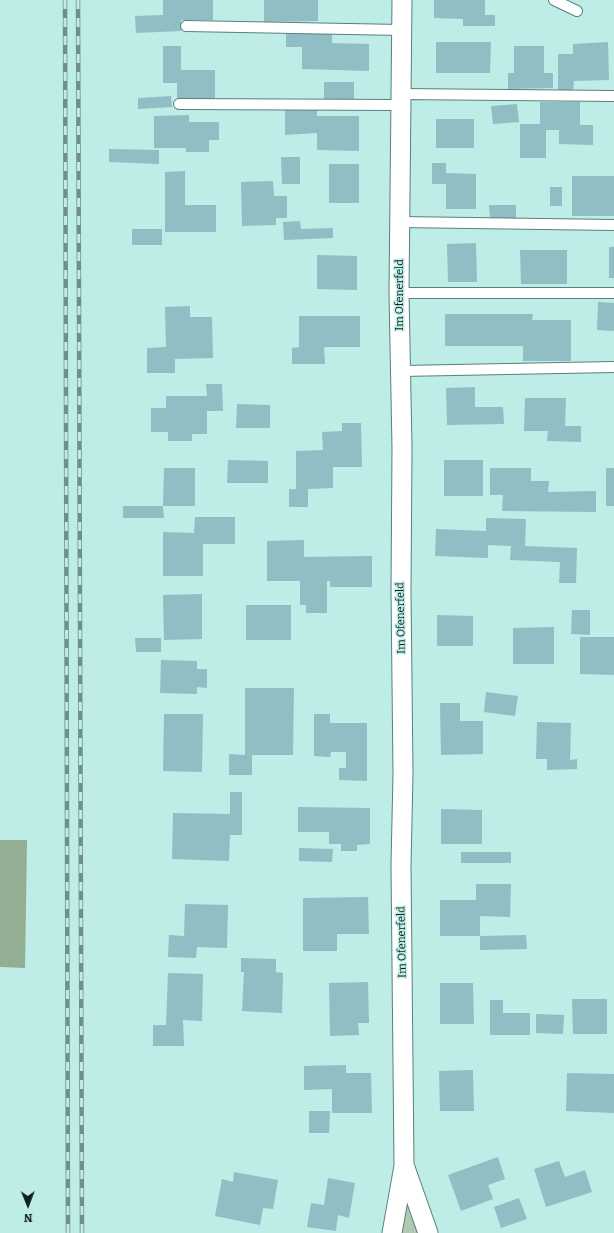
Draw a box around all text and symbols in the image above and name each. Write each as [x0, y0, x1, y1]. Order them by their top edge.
street label: Im Ofenerfeld [393, 259, 407, 331]
street label: Im Ofenerfeld [394, 582, 408, 654]
street label: Im Ofenerfeld [395, 906, 409, 978]
north arrow [8, 1185, 48, 1225]
text: N [24, 1211, 33, 1224]

